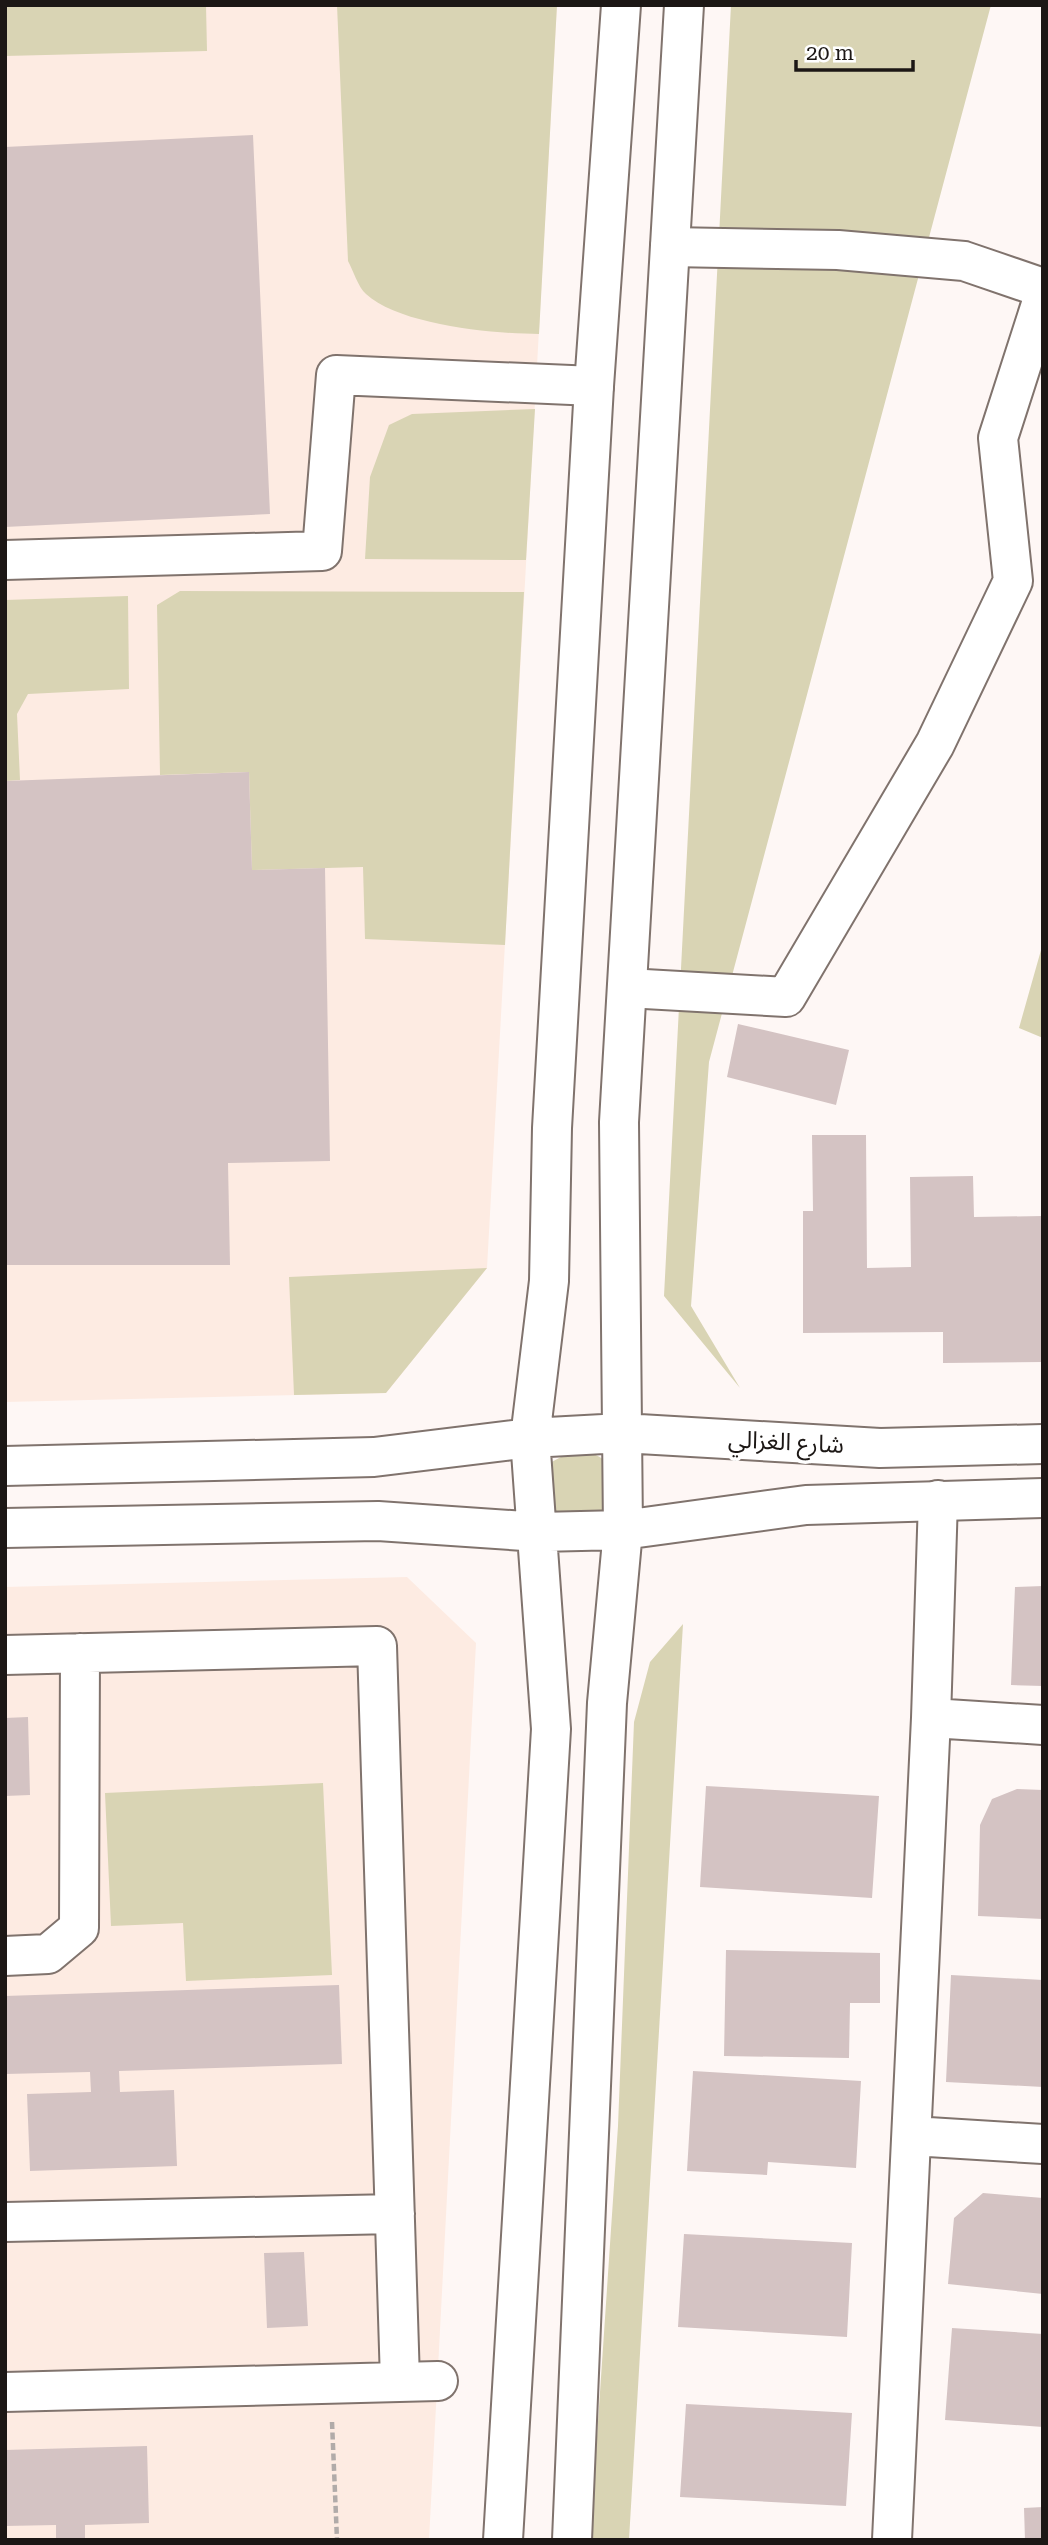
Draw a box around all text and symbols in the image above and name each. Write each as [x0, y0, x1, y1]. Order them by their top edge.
scale bar [796, 28, 913, 72]
text: 20 m [806, 41, 854, 65]
street label: شارع الغزالي [727, 1425, 845, 1464]

